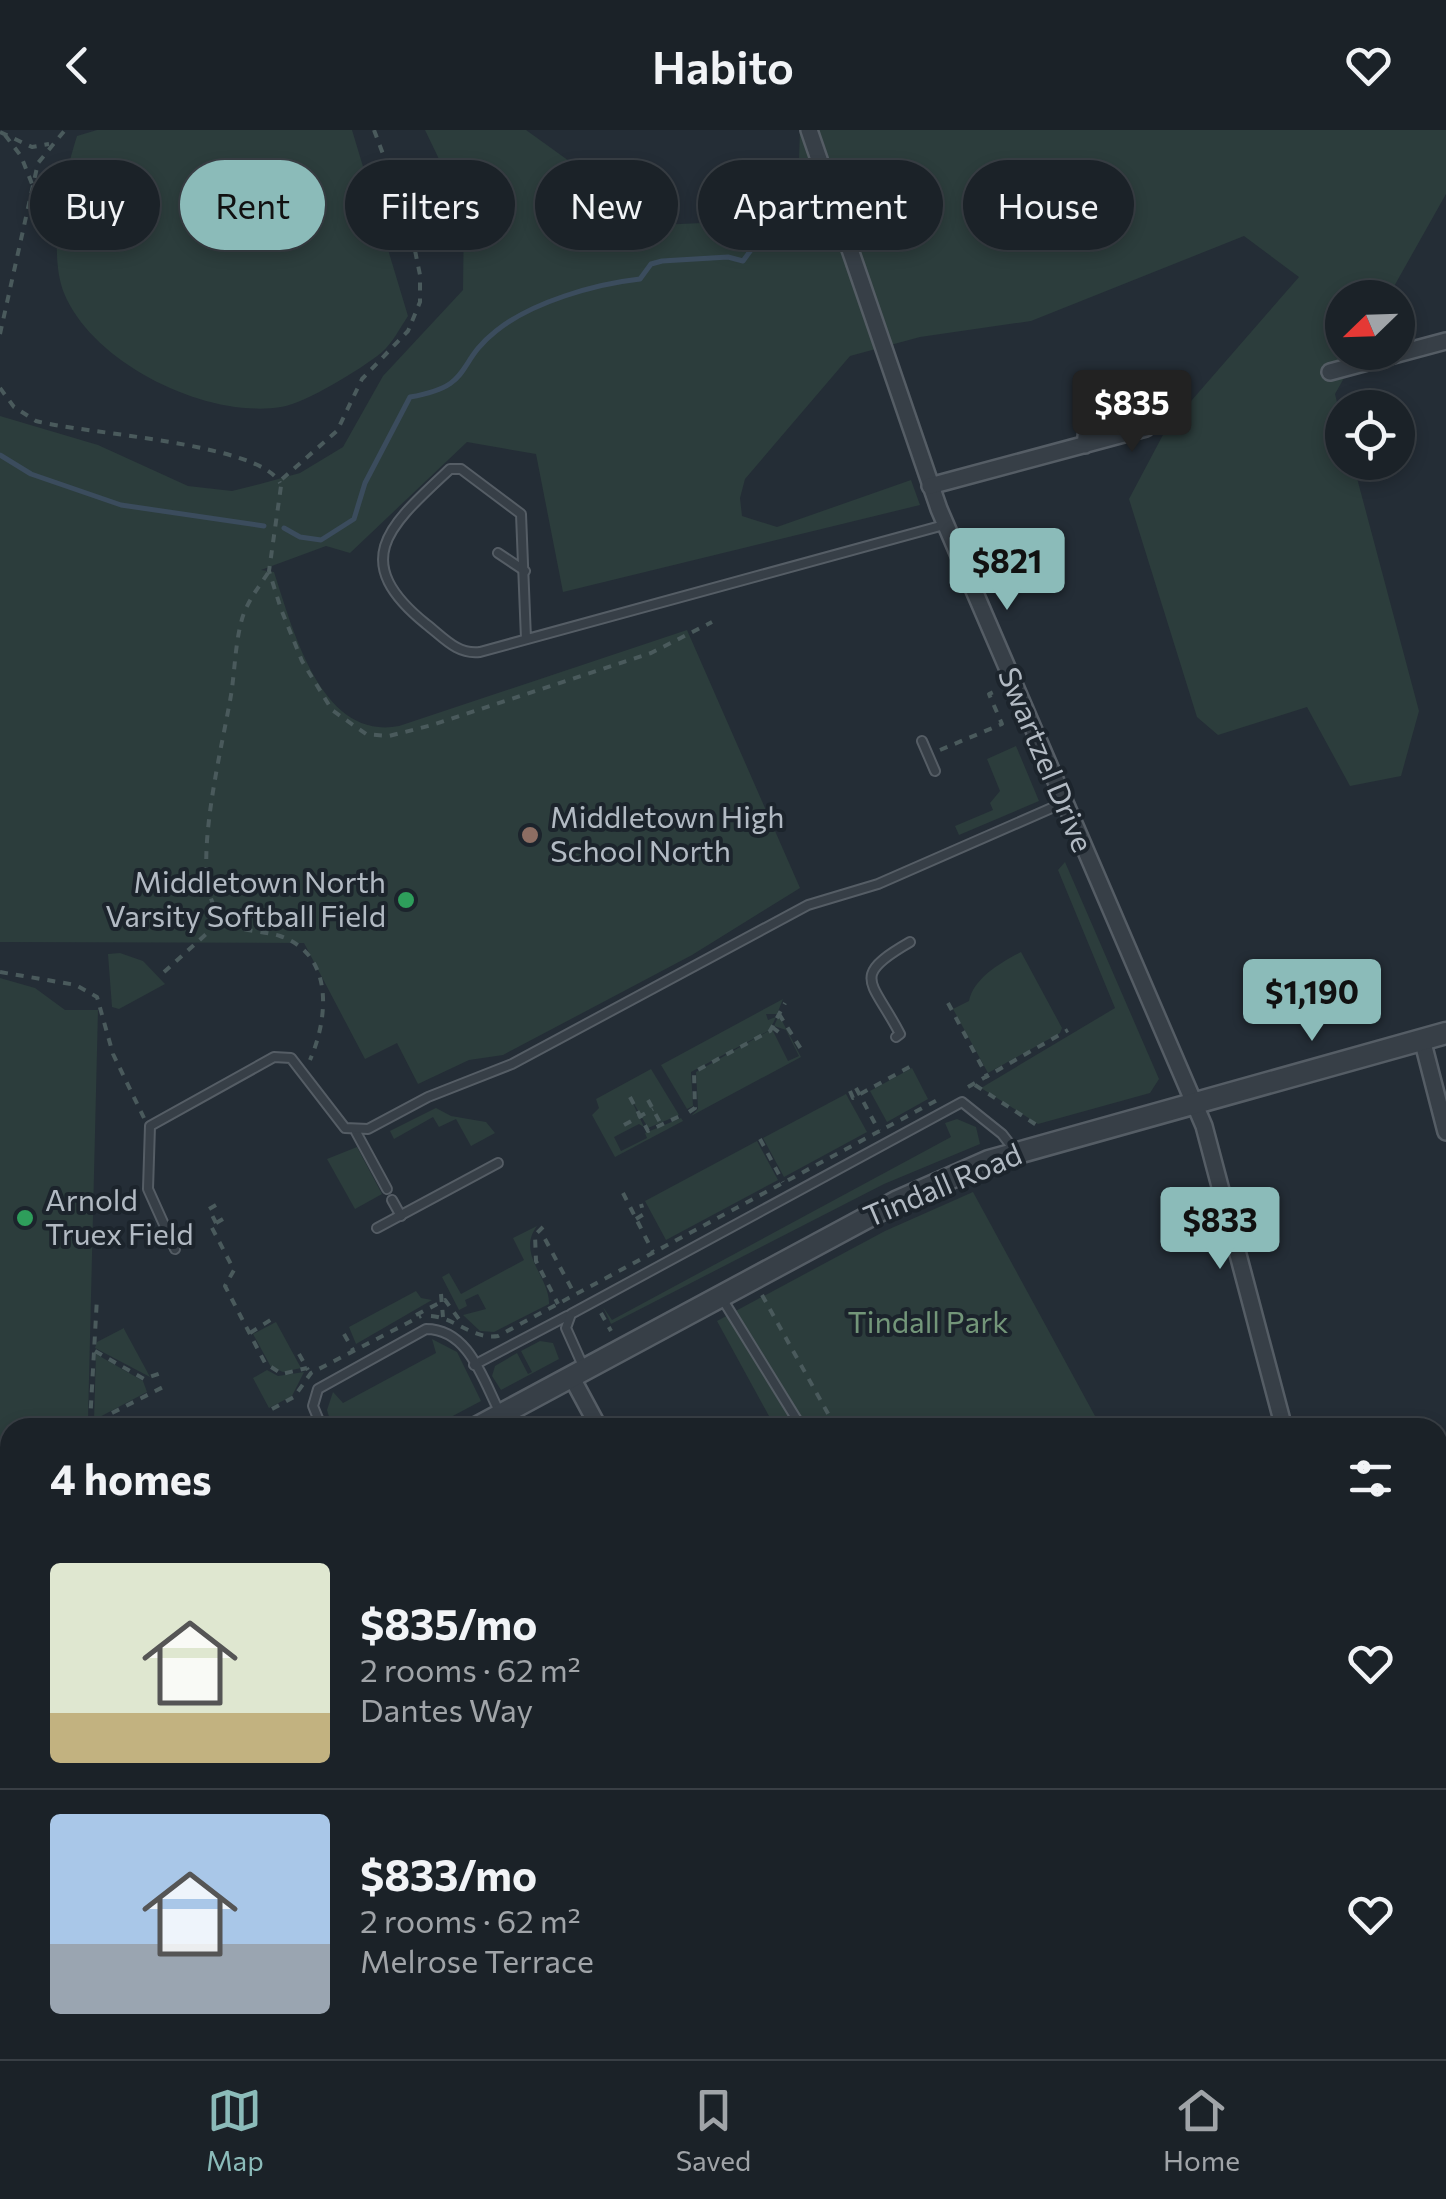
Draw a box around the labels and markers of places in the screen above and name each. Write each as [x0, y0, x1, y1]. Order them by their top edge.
pin: $835 [1073, 370, 1191, 455]
pin: $821 [948, 528, 1066, 613]
place label: Middletown High School North [550, 797, 784, 868]
marker: Middletown High School North [519, 824, 541, 846]
place label: Middletown North Varsity Softball Field [105, 862, 386, 933]
marker: Middletown North Varsity Softball Field [395, 889, 417, 911]
pin: $1,190 [1231, 959, 1393, 1044]
place label: Arnold Truex Field [45, 1180, 194, 1251]
pin: $833 [1161, 1187, 1279, 1272]
marker: Arnold Truex Field [14, 1207, 36, 1229]

